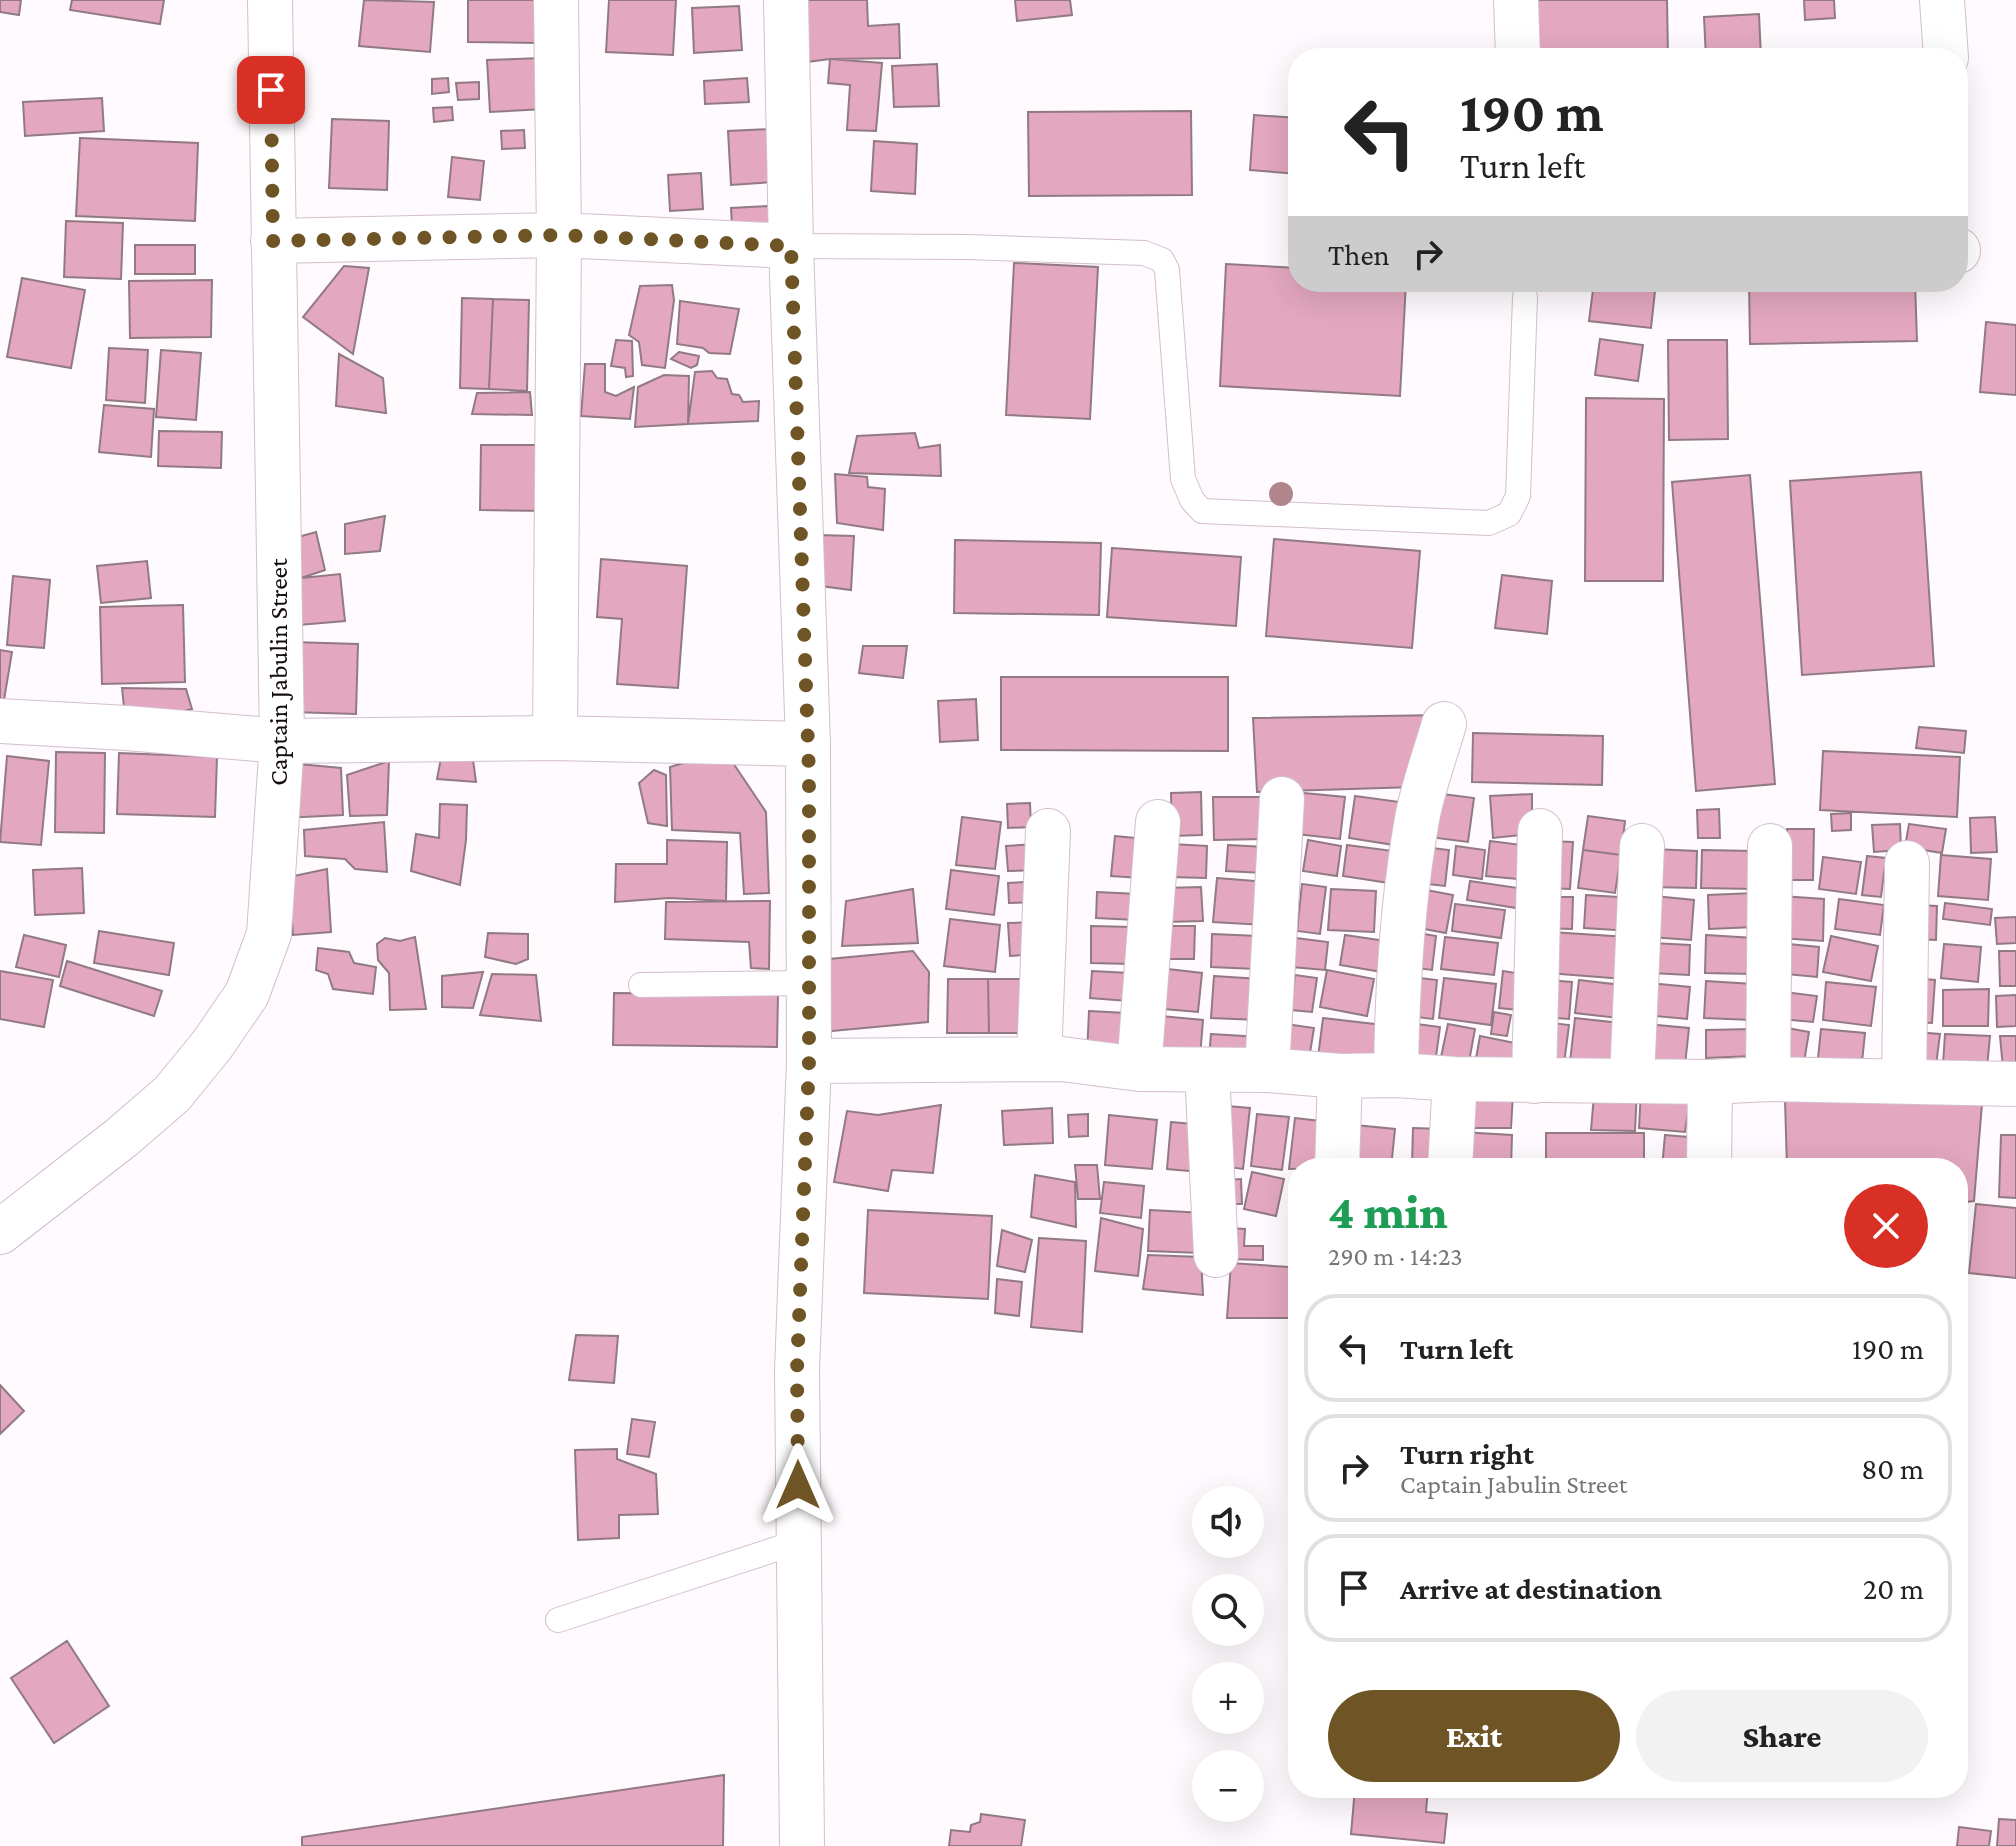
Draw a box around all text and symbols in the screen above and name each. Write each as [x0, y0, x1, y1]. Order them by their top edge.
pin [237, 56, 305, 124]
icon: arrive [249, 68, 293, 112]
icon: left [1328, 80, 1432, 184]
text: 190 m [1460, 81, 1604, 143]
text: Turn left [1460, 146, 1585, 186]
icon: right [1406, 232, 1450, 276]
text: Then [1328, 238, 1390, 271]
street label: Captain Jabulin Street [264, 558, 293, 786]
button: close [1844, 1184, 1928, 1268]
text: 4 min [1328, 1185, 1448, 1238]
text: 290 m · 14:23 [1328, 1242, 1463, 1271]
icon: left [1332, 1326, 1376, 1370]
text: Turn left [1400, 1332, 1513, 1365]
text: 190 m [1852, 1332, 1924, 1365]
text: Turn right [1400, 1437, 1534, 1470]
position arrow [756, 1443, 840, 1527]
icon: right [1332, 1446, 1376, 1490]
text: 80 m [1861, 1452, 1924, 1485]
text: Captain Jabulin Street [1400, 1470, 1627, 1499]
map controls [1192, 1486, 1264, 1822]
button: sound [1192, 1486, 1264, 1558]
icon: arrive [1332, 1566, 1376, 1610]
text: Arrive at destination [1400, 1572, 1662, 1605]
text: 20 m [1863, 1572, 1924, 1605]
button: search [1192, 1574, 1264, 1646]
button: + [1192, 1662, 1264, 1734]
button: Exit [1328, 1690, 1620, 1782]
button: Share [1636, 1690, 1928, 1782]
button: − [1192, 1750, 1264, 1822]

